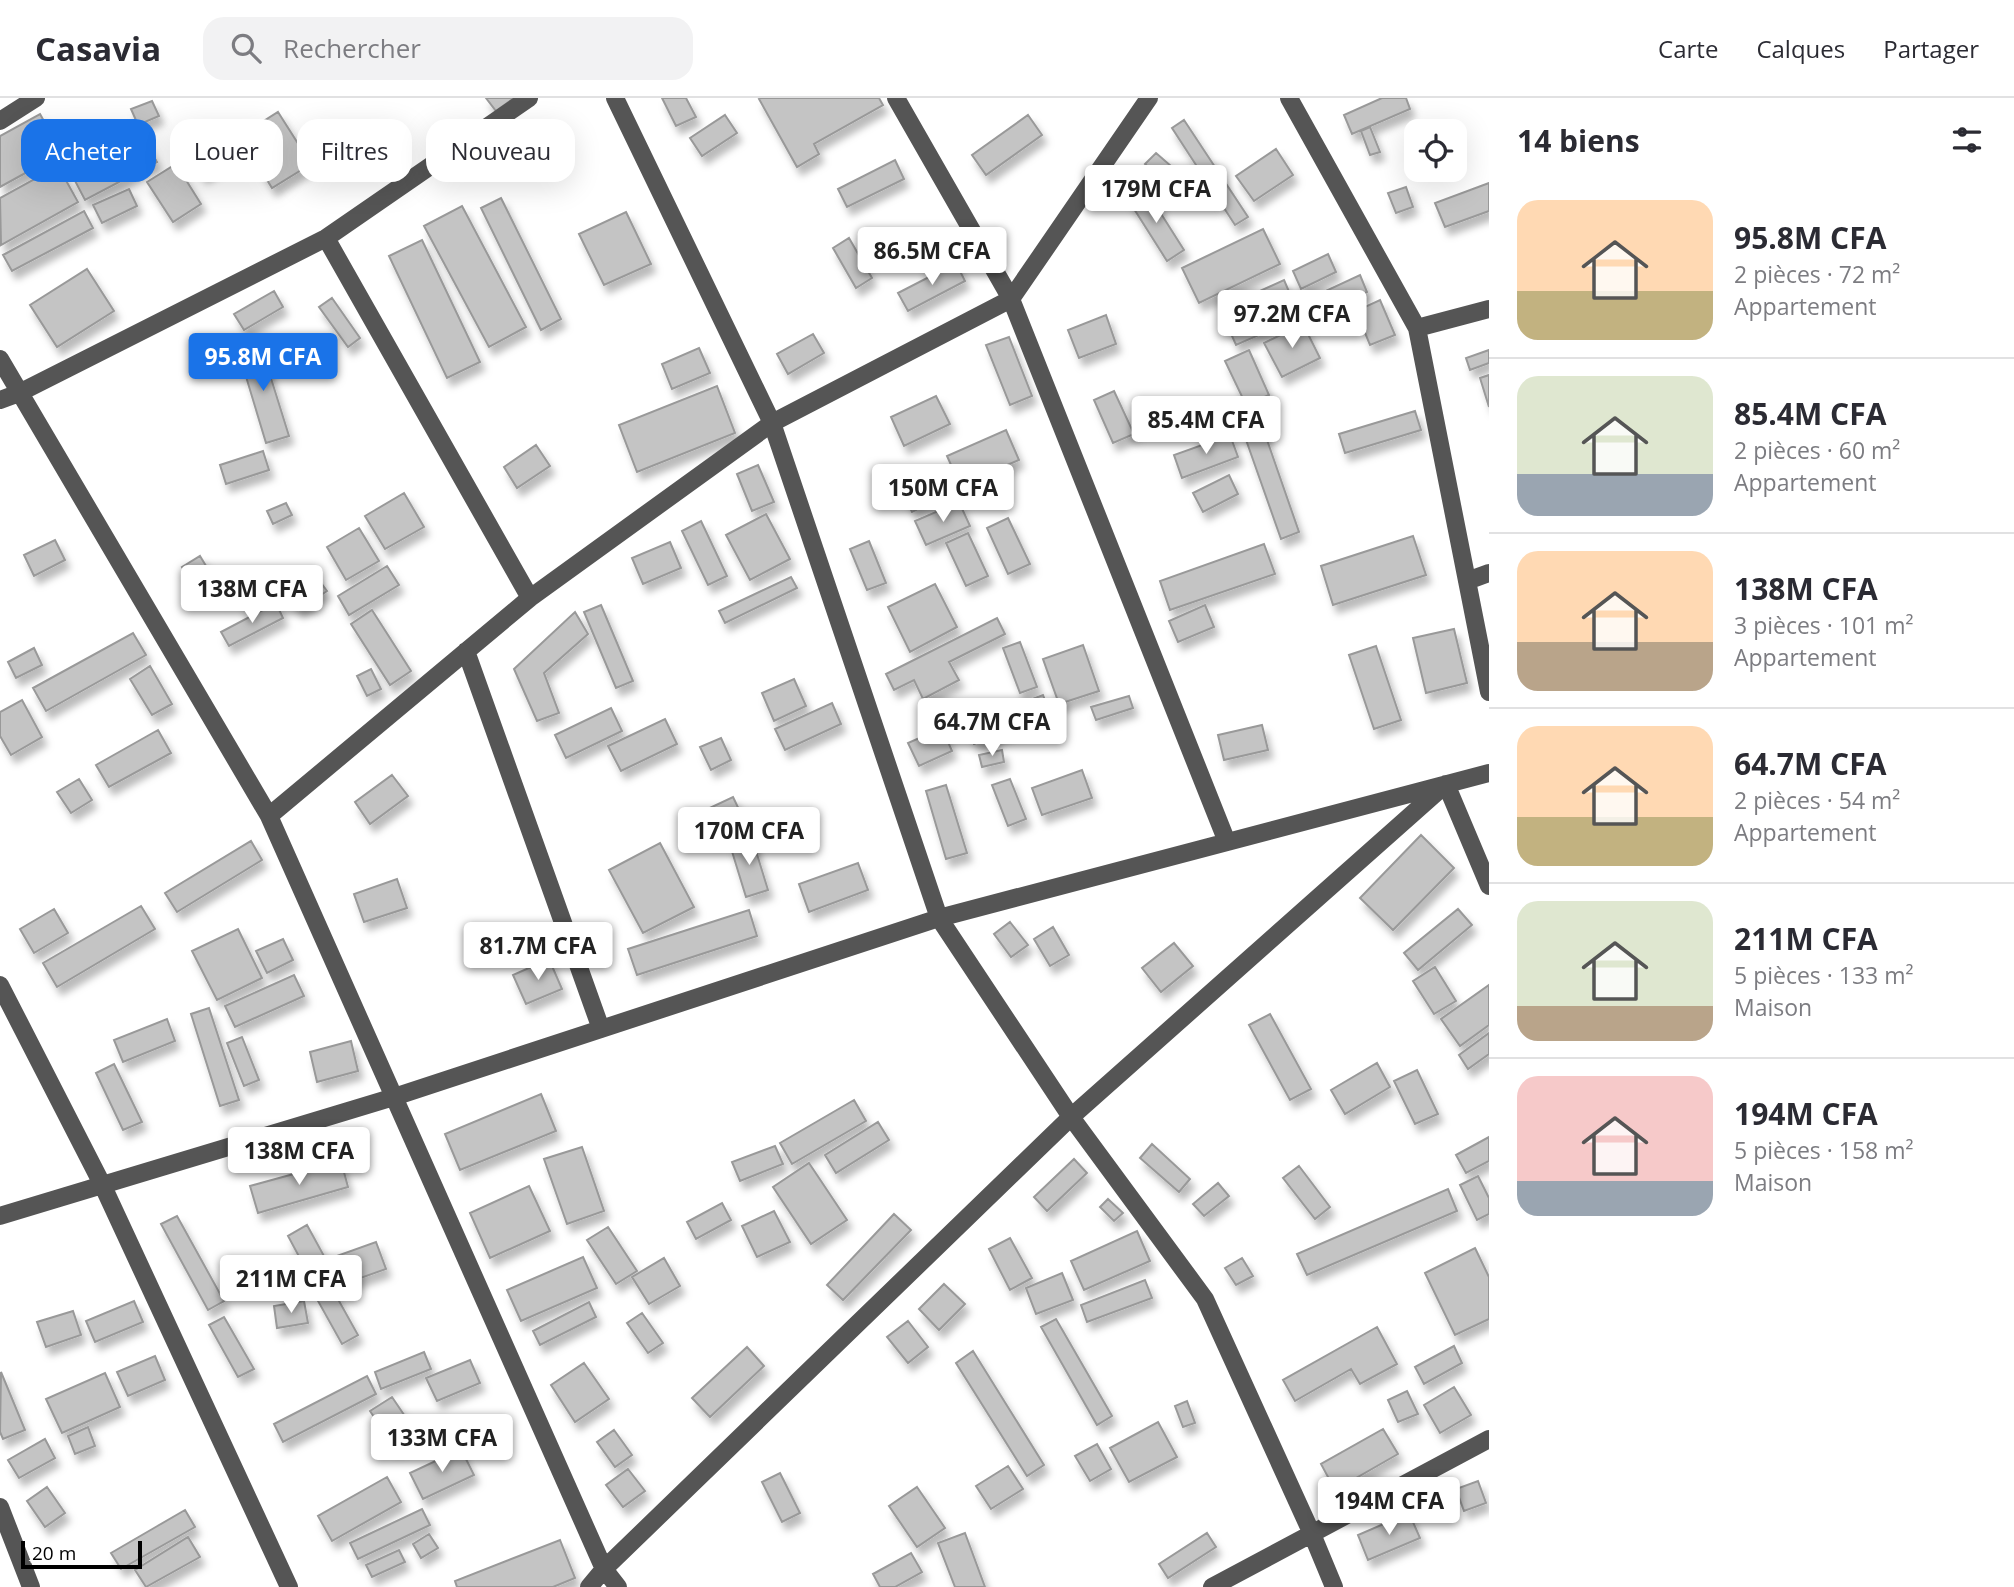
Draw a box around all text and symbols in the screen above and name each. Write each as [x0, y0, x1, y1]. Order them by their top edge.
search box [203, 17, 693, 80]
text: Casavia [35, 26, 161, 71]
icon: search [227, 29, 265, 67]
text: Rechercher [283, 30, 421, 66]
text: Carte [1658, 32, 1718, 65]
text: Calques [1756, 32, 1845, 65]
text: Partager [1883, 32, 1979, 65]
chip: Acheter [21, 119, 156, 182]
chip: Louer [170, 119, 283, 182]
chip: Filtres [297, 119, 412, 182]
chip: Nouveau [426, 119, 575, 182]
map controls [1404, 119, 1467, 182]
button: locate [1404, 119, 1467, 182]
text: 14 biens [1517, 120, 1640, 161]
icon: filters [1948, 121, 1986, 159]
pin: 179M CFA [1084, 166, 1228, 225]
text: 179M CFA [1101, 172, 1211, 204]
text: 95.8M CFA [1734, 217, 1886, 258]
pin: 86.5M CFA [852, 228, 1012, 287]
icon: home [1573, 228, 1657, 312]
text: 86.5M CFA [874, 234, 990, 266]
text: 2 pièces · 72 m² [1734, 258, 1900, 290]
pin: 97.2M CFA [1212, 290, 1372, 350]
text: Appartement [1734, 290, 1877, 322]
text: 97.2M CFA [1234, 297, 1350, 329]
pin: 95.8M CFA [183, 334, 343, 393]
text: 95.8M CFA [205, 340, 321, 372]
text: 85.4M CFA [1734, 393, 1886, 434]
pin: 85.4M CFA [1126, 396, 1286, 456]
text: 85.4M CFA [1148, 403, 1264, 435]
icon: home [1573, 404, 1657, 488]
text: 2 pièces · 60 m² [1734, 434, 1900, 466]
pin: 150M CFA [871, 464, 1015, 524]
text: Appartement [1734, 466, 1877, 498]
text: 150M CFA [888, 471, 998, 503]
pin: 138M CFA [180, 566, 324, 625]
text: 138M CFA [1734, 568, 1878, 609]
text: 138M CFA [197, 572, 307, 604]
icon: home [1573, 579, 1657, 663]
text: 3 pièces · 101 m² [1734, 609, 1914, 641]
text: Appartement [1734, 641, 1877, 673]
pin: 64.7M CFA [912, 698, 1072, 758]
text: 64.7M CFA [934, 705, 1050, 737]
text: 64.7M CFA [1734, 743, 1886, 784]
icon: home [1573, 754, 1657, 838]
text: 2 pièces · 54 m² [1734, 784, 1900, 816]
pin: 170M CFA [677, 808, 821, 867]
text: 170M CFA [694, 814, 804, 846]
text: Appartement [1734, 816, 1877, 848]
text: 211M CFA [1734, 918, 1878, 959]
pin: 81.7M CFA [458, 922, 618, 982]
text: 81.7M CFA [480, 929, 596, 961]
icon: home [1573, 929, 1657, 1013]
text: 5 pièces · 133 m² [1734, 959, 1914, 991]
text: Maison [1734, 991, 1812, 1023]
text: 194M CFA [1734, 1093, 1878, 1134]
icon: home [1573, 1104, 1657, 1188]
pin: 138M CFA [227, 1128, 371, 1187]
text: 138M CFA [244, 1134, 354, 1166]
text: 5 pièces · 158 m² [1734, 1134, 1914, 1166]
text: Maison [1734, 1166, 1812, 1198]
pin: 211M CFA [219, 1256, 363, 1315]
text: 211M CFA [236, 1262, 346, 1294]
pin: 133M CFA [370, 1414, 514, 1474]
text: 133M CFA [387, 1421, 497, 1453]
pin: 194M CFA [1317, 1478, 1461, 1537]
text: 194M CFA [1334, 1484, 1444, 1516]
scale bar [21, 1538, 142, 1570]
text: 20 m [32, 1540, 76, 1566]

